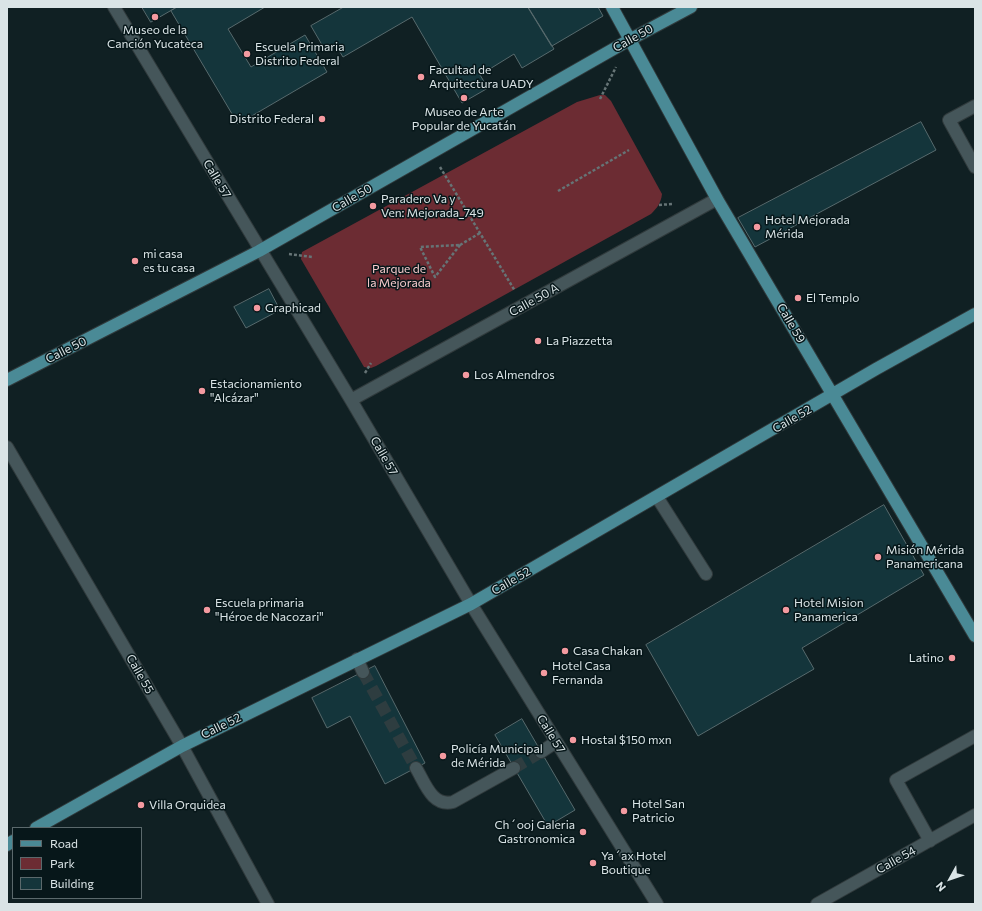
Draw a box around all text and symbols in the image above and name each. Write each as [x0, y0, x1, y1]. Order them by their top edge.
marker: Museo de la Canción Yucateca [150, 12, 160, 22]
street label: Calle 50 [610, 21, 656, 55]
place label: Museo de la Canción Yucateca [107, 23, 203, 51]
place label: Escuela Primaria Distrito Federal [255, 40, 344, 68]
marker: Escuela Primaria Distrito Federal [242, 49, 252, 59]
place label: Facultad de Arquitectura UADY [429, 63, 534, 91]
marker: Facultad de Arquitectura UADY [416, 72, 426, 82]
marker: Museo de Arte Popular de Yucatán [459, 93, 469, 103]
place label: Museo de Arte Popular de Yucatán [412, 105, 516, 133]
place label: Distrito Federal [229, 112, 314, 126]
marker: Distrito Federal [317, 114, 327, 124]
street label: Calle 57 [200, 157, 234, 201]
street label: Calle 50 [329, 181, 375, 215]
place label: Paradero Va y Ven: Mejorada_749 [381, 192, 484, 220]
marker: Paradero Va y Ven: Mejorada_749 [368, 201, 378, 211]
place label: Hotel Mejorada Mérida [765, 213, 850, 241]
marker: Hotel Mejorada Mérida [752, 222, 762, 232]
place label: mi casa es tu casa [143, 247, 195, 275]
marker: mi casa es tu casa [130, 256, 140, 266]
park label: Parque de la Mejorada [367, 262, 431, 290]
street label: Calle 50 A [507, 280, 561, 320]
place label: El Templo [806, 291, 859, 305]
marker: El Templo [793, 293, 803, 303]
place label: Graphicad [265, 301, 321, 315]
street label: Calle 59 [774, 301, 808, 345]
marker: Graphicad [252, 303, 262, 313]
street label: Calle 50 [43, 334, 89, 366]
place label: La Piazzetta [546, 334, 613, 348]
marker: La Piazzetta [533, 336, 543, 346]
place label: Los Almendros [474, 368, 555, 382]
marker: Los Almendros [461, 370, 471, 380]
place label: Estacionamiento "Alcázar" [210, 377, 302, 405]
marker: Estacionamiento "Alcázar" [197, 386, 207, 396]
street label: Calle 52 [770, 402, 814, 436]
street label: Calle 57 [367, 434, 401, 478]
place label: Misión Mérida Panamericana [886, 543, 964, 571]
marker: Misión Mérida Panamericana [873, 552, 883, 562]
street label: Calle 52 [489, 564, 533, 598]
place label: Escuela primaria "Héroe de Nacozari" [215, 596, 324, 624]
place label: Hotel Mision Panamerica [794, 596, 864, 624]
marker: Escuela primaria "Héroe de Nacozari" [202, 605, 212, 615]
marker: Hotel Mision Panamerica [781, 605, 791, 615]
place label: Casa Chakan [573, 644, 643, 658]
marker: Casa Chakan [560, 646, 570, 656]
place label: Latino [909, 651, 944, 665]
street label: Calle 55 [123, 652, 157, 696]
marker: Latino [947, 653, 957, 663]
place label: Hotel Casa Fernanda [552, 659, 611, 687]
marker: Hotel Casa Fernanda [539, 668, 549, 678]
street label: Calle 52 [199, 710, 243, 742]
street label: Calle 57 [534, 712, 568, 756]
place label: Hostal $150 mxn [581, 733, 672, 747]
marker: Hostal $150 mxn [568, 735, 578, 745]
place label: Policía Municipal de Mérida [451, 742, 543, 770]
marker: Policía Municipal de Mérida [438, 751, 448, 761]
place label: Hotel San Patricio [632, 797, 685, 825]
place label: Villa Orquidea [149, 798, 226, 812]
marker: Villa Orquidea [136, 800, 146, 810]
marker: Hotel San Patricio [619, 806, 629, 816]
place label: Ch´ooj Galeria Gastronomica [494, 818, 575, 846]
legend [12, 827, 142, 899]
marker: Ch´ooj Galeria Gastronomica [578, 827, 588, 837]
text: Road [50, 836, 78, 850]
street label: Calle 54 [874, 843, 918, 877]
place label: Ya´ax Hotel Boutique [601, 849, 666, 877]
text: Park [50, 856, 75, 870]
marker: Ya´ax Hotel Boutique [588, 858, 598, 868]
north arrow [930, 859, 970, 899]
text: Building [50, 876, 94, 890]
text: N [933, 880, 948, 894]

